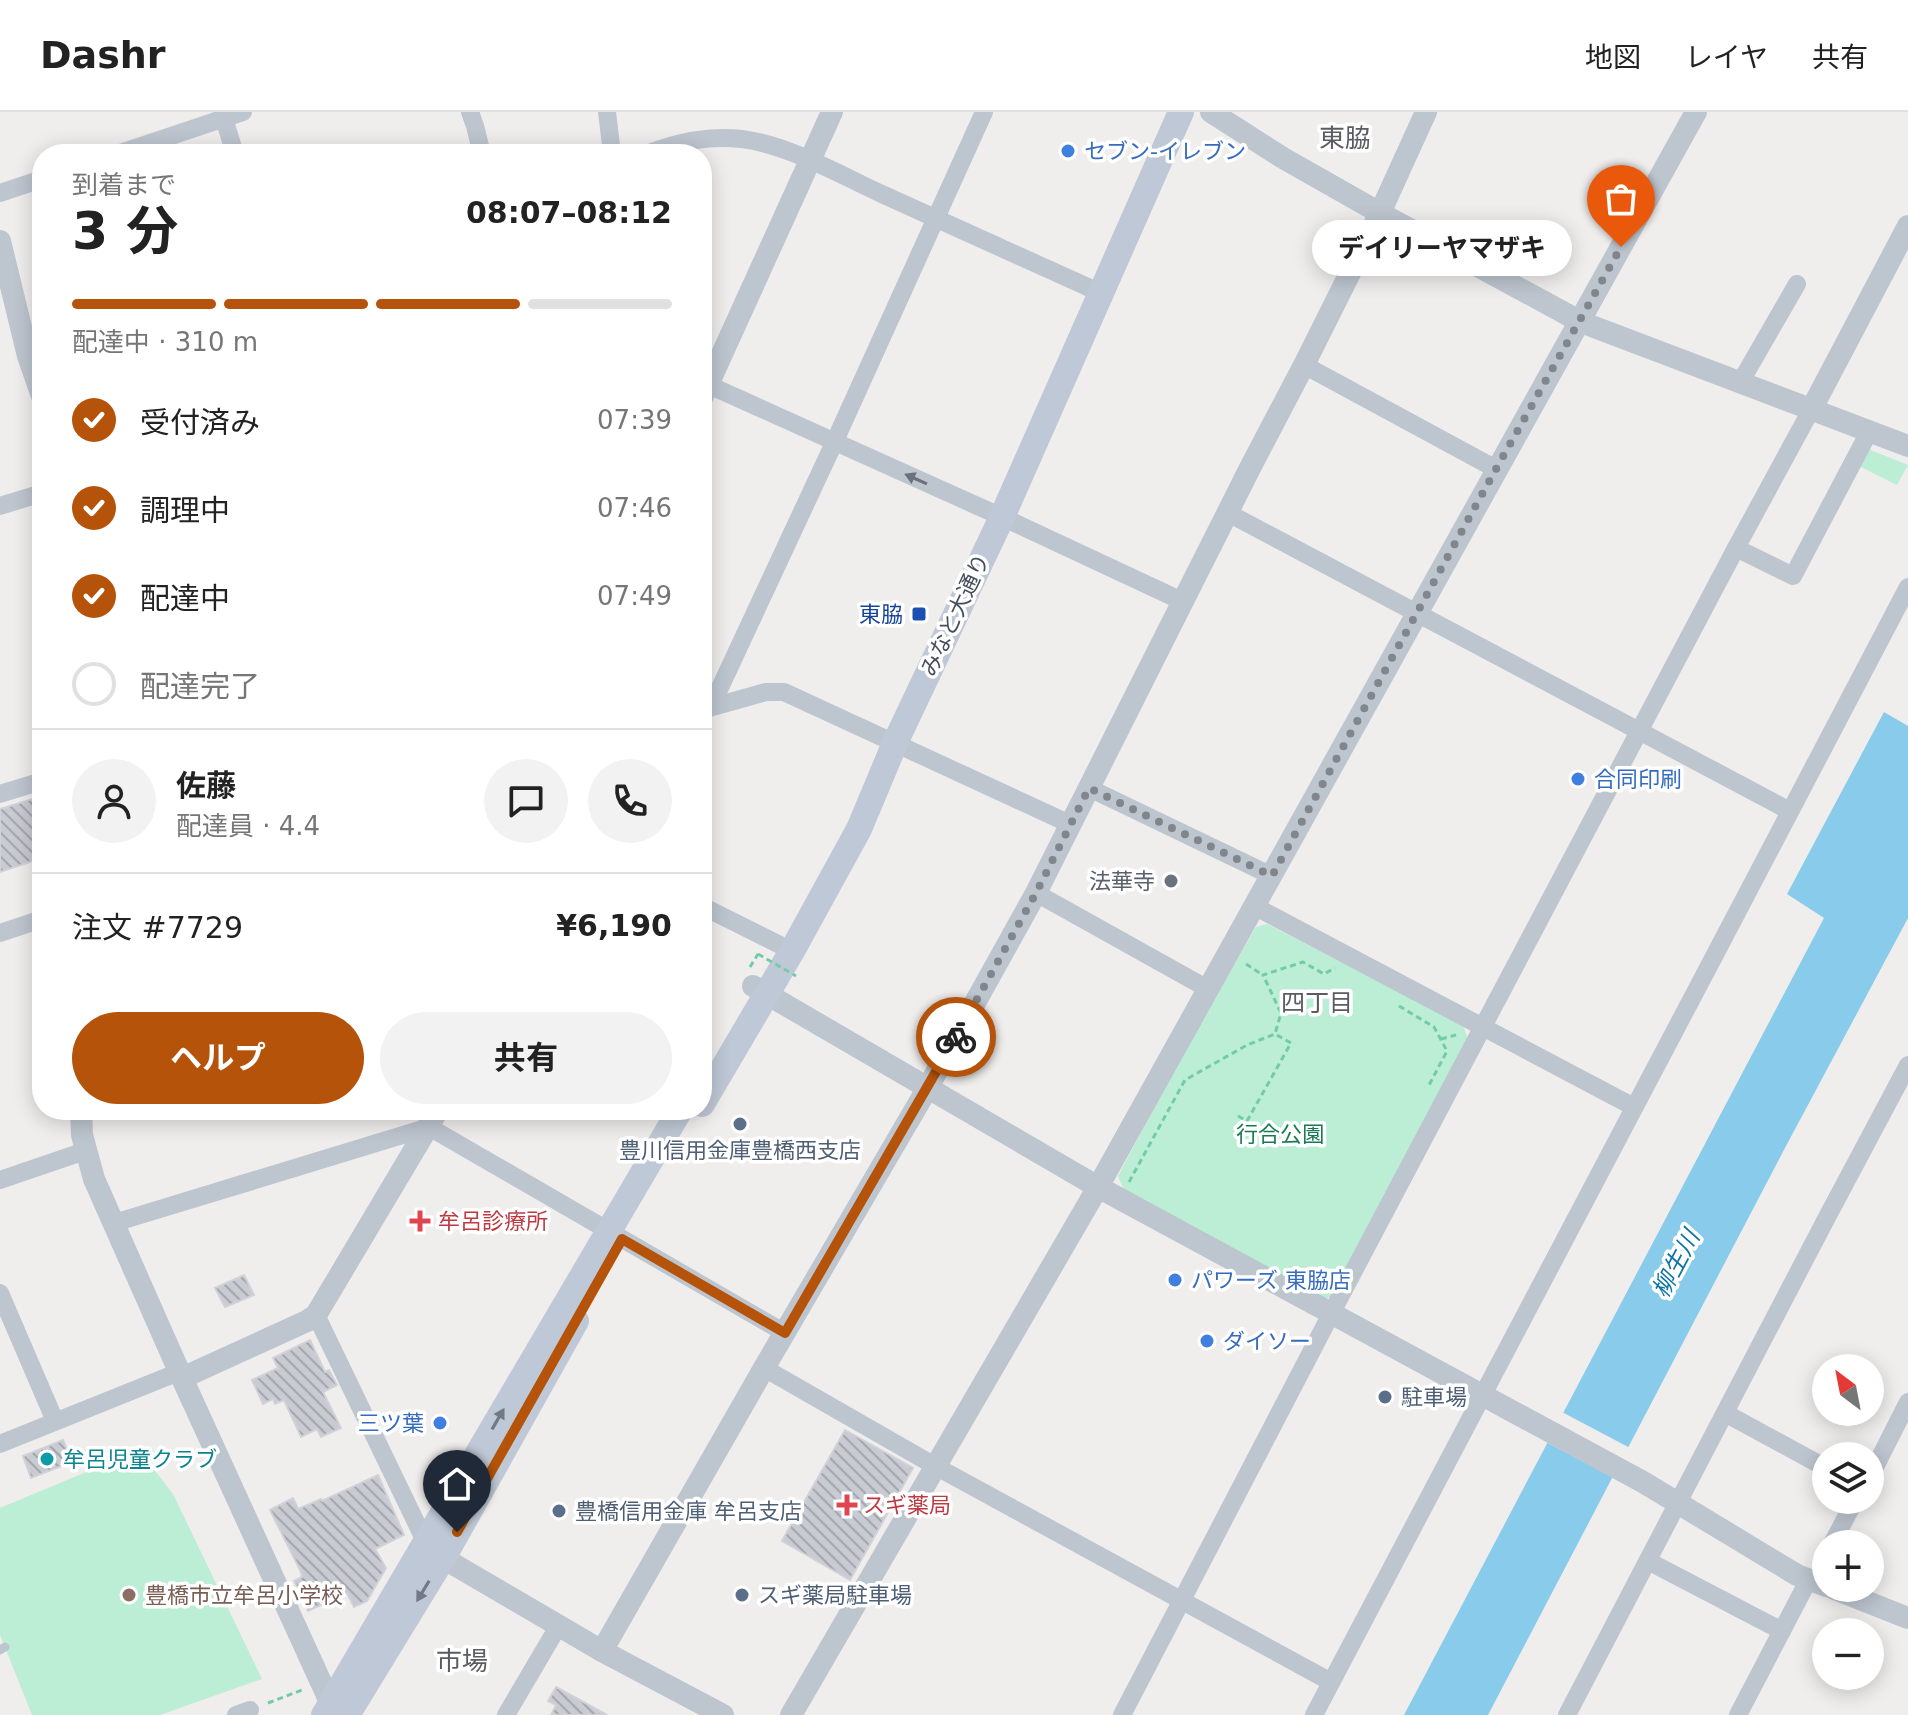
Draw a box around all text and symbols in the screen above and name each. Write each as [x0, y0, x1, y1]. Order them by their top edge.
text: Dashr [40, 33, 166, 77]
text: 地図 [1585, 41, 1641, 74]
text: レイヤ [1685, 41, 1768, 74]
text: 共有 [1812, 41, 1868, 74]
district label: 東脇 [1319, 123, 1371, 153]
place label: セブン-イレブン [1084, 139, 1246, 164]
marker: セブン-イレブン [1059, 142, 1077, 160]
pin [1587, 165, 1655, 247]
text: 到着まで [72, 170, 176, 200]
icon: bag [1599, 177, 1643, 221]
text: 08:07–08:12 [466, 195, 672, 230]
text: 3 分 [72, 201, 178, 261]
callout: デイリーヤマザキ [1313, 219, 1573, 275]
text: デイリーヤマザキ [1338, 233, 1546, 263]
text: 配達中 · 310 m [72, 327, 258, 357]
icon: check [72, 398, 116, 442]
text: 受付済み [140, 405, 260, 440]
text: 07:39 [597, 405, 672, 435]
one-way arrow [904, 472, 928, 485]
icon: check [72, 486, 116, 530]
text: 調理中 [140, 493, 230, 528]
text: 07:46 [597, 493, 672, 523]
street label: みなと大通り [916, 550, 994, 680]
icon: check [72, 574, 116, 618]
text: 配達中 [140, 581, 230, 616]
text: 07:49 [597, 581, 672, 611]
place label: 東脇 [859, 602, 903, 627]
marker: 東脇 [910, 605, 928, 623]
text: 配達完了 [140, 669, 260, 704]
button: person [72, 759, 156, 843]
button: chat [484, 759, 568, 843]
button: phone [588, 759, 672, 843]
place label: 合同印刷 [1594, 767, 1682, 792]
text: 佐藤 [176, 768, 236, 803]
marker: 合同印刷 [1569, 770, 1587, 788]
text: 配達員 · 4.4 [176, 811, 320, 841]
place label: 法華寺 [1089, 869, 1155, 894]
marker: 法華寺 [1162, 872, 1180, 890]
text: ¥6,190 [556, 908, 672, 943]
text: 注文 #7729 [72, 910, 243, 945]
district label: 四丁目 [1281, 989, 1353, 1017]
courier [916, 997, 996, 1077]
button: ヘルプ [72, 1012, 364, 1104]
button: 共有 [380, 1012, 672, 1104]
icon: bike [934, 1015, 978, 1059]
marker: 豊川信用金庫豊橋西支店 [731, 1115, 749, 1133]
park label: 行合公園 [1236, 1122, 1324, 1147]
place label: 豊川信用金庫豊橋西支店 [619, 1138, 861, 1163]
place label: 牟呂診療所 [438, 1209, 548, 1234]
marker: 牟呂診療所 [409, 1210, 431, 1232]
water label: 柳生川 [1647, 1223, 1707, 1302]
place label: パワーズ 東脇店 [1191, 1268, 1351, 1293]
marker: パワーズ 東脇店 [1166, 1271, 1184, 1289]
place label: ダイソー [1223, 1329, 1311, 1354]
marker: ダイソー [1198, 1332, 1216, 1350]
north arrow [1812, 1354, 1884, 1426]
map controls [1812, 1354, 1884, 1690]
place label: 駐車場 [1401, 1385, 1467, 1410]
marker: 駐車場 [1376, 1388, 1394, 1406]
one-way arrow [491, 1408, 505, 1430]
place label: 三ツ葉 [358, 1411, 424, 1436]
marker: 三ツ葉 [431, 1414, 449, 1432]
button: layers [1812, 1442, 1884, 1514]
place label: 牟呂児童クラブ [63, 1447, 217, 1472]
marker: 牟呂児童クラブ [38, 1450, 56, 1468]
pin [423, 1450, 491, 1532]
icon: home [435, 1462, 479, 1506]
place label: スギ薬局 [863, 1493, 951, 1518]
marker: スギ薬局 [838, 1496, 856, 1514]
place label: 豊橋信用金庫 牟呂支店 [575, 1499, 802, 1524]
marker: 豊橋信用金庫 牟呂支店 [550, 1502, 568, 1520]
button: + [1812, 1530, 1884, 1602]
one-way arrow [416, 1580, 430, 1602]
place label: 豊橋市立牟呂小学校 [145, 1583, 343, 1608]
place label: スギ薬局駐車場 [758, 1583, 912, 1608]
marker: 豊橋市立牟呂小学校 [120, 1586, 138, 1604]
marker: スギ薬局駐車場 [733, 1586, 751, 1604]
button: − [1812, 1618, 1884, 1690]
district label: 市場 [436, 1646, 488, 1676]

